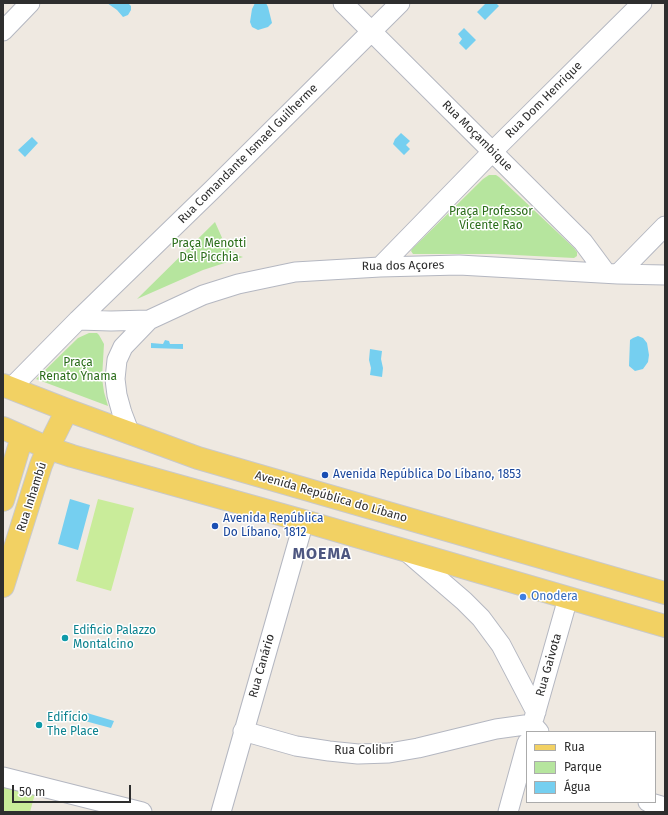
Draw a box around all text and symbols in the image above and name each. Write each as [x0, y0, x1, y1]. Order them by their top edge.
street label: Rua Dom Henrique [503, 59, 585, 141]
street label: Rua Comandante Ismael Guilherme [175, 81, 321, 227]
street label: Rua Moçambique [439, 98, 515, 174]
park label: Praça Professor Vicente Rao [449, 205, 533, 233]
park label: Praça Menotti Del Picchia [172, 237, 246, 265]
street label: Rua dos Açores [362, 258, 444, 274]
park label: Praça Renato Ynama [39, 356, 117, 384]
street label: Rua Inhambú [14, 460, 50, 534]
street label: Avenida República do Líbano [253, 468, 409, 526]
place label: Avenida República Do Líbano, 1853 [333, 468, 521, 482]
marker: Avenida República Do Líbano, 1853 [320, 470, 330, 480]
place label: Avenida República Do Líbano, 1812 [223, 512, 323, 540]
marker: Avenida República Do Líbano, 1812 [210, 521, 220, 531]
district label: MOEMA [293, 545, 351, 565]
place label: Onodera [531, 590, 578, 604]
marker: Onodera [518, 592, 528, 602]
place label: Edificio Palazzo Montalcino [73, 624, 156, 652]
street label: Rua Canário [246, 632, 278, 700]
street label: Rua Gaivota [533, 632, 565, 698]
marker: Edificio Palazzo Montalcino [60, 633, 70, 643]
place label: Edifício The Place [47, 711, 99, 739]
marker: Edifício The Place [34, 720, 44, 730]
legend [526, 731, 656, 803]
text: Rua [564, 740, 585, 754]
street label: Rua Colibri [334, 744, 394, 758]
text: Parque [564, 760, 602, 774]
scale bar [14, 777, 133, 803]
text: Água [564, 780, 591, 794]
text: 50 m [19, 785, 45, 799]

